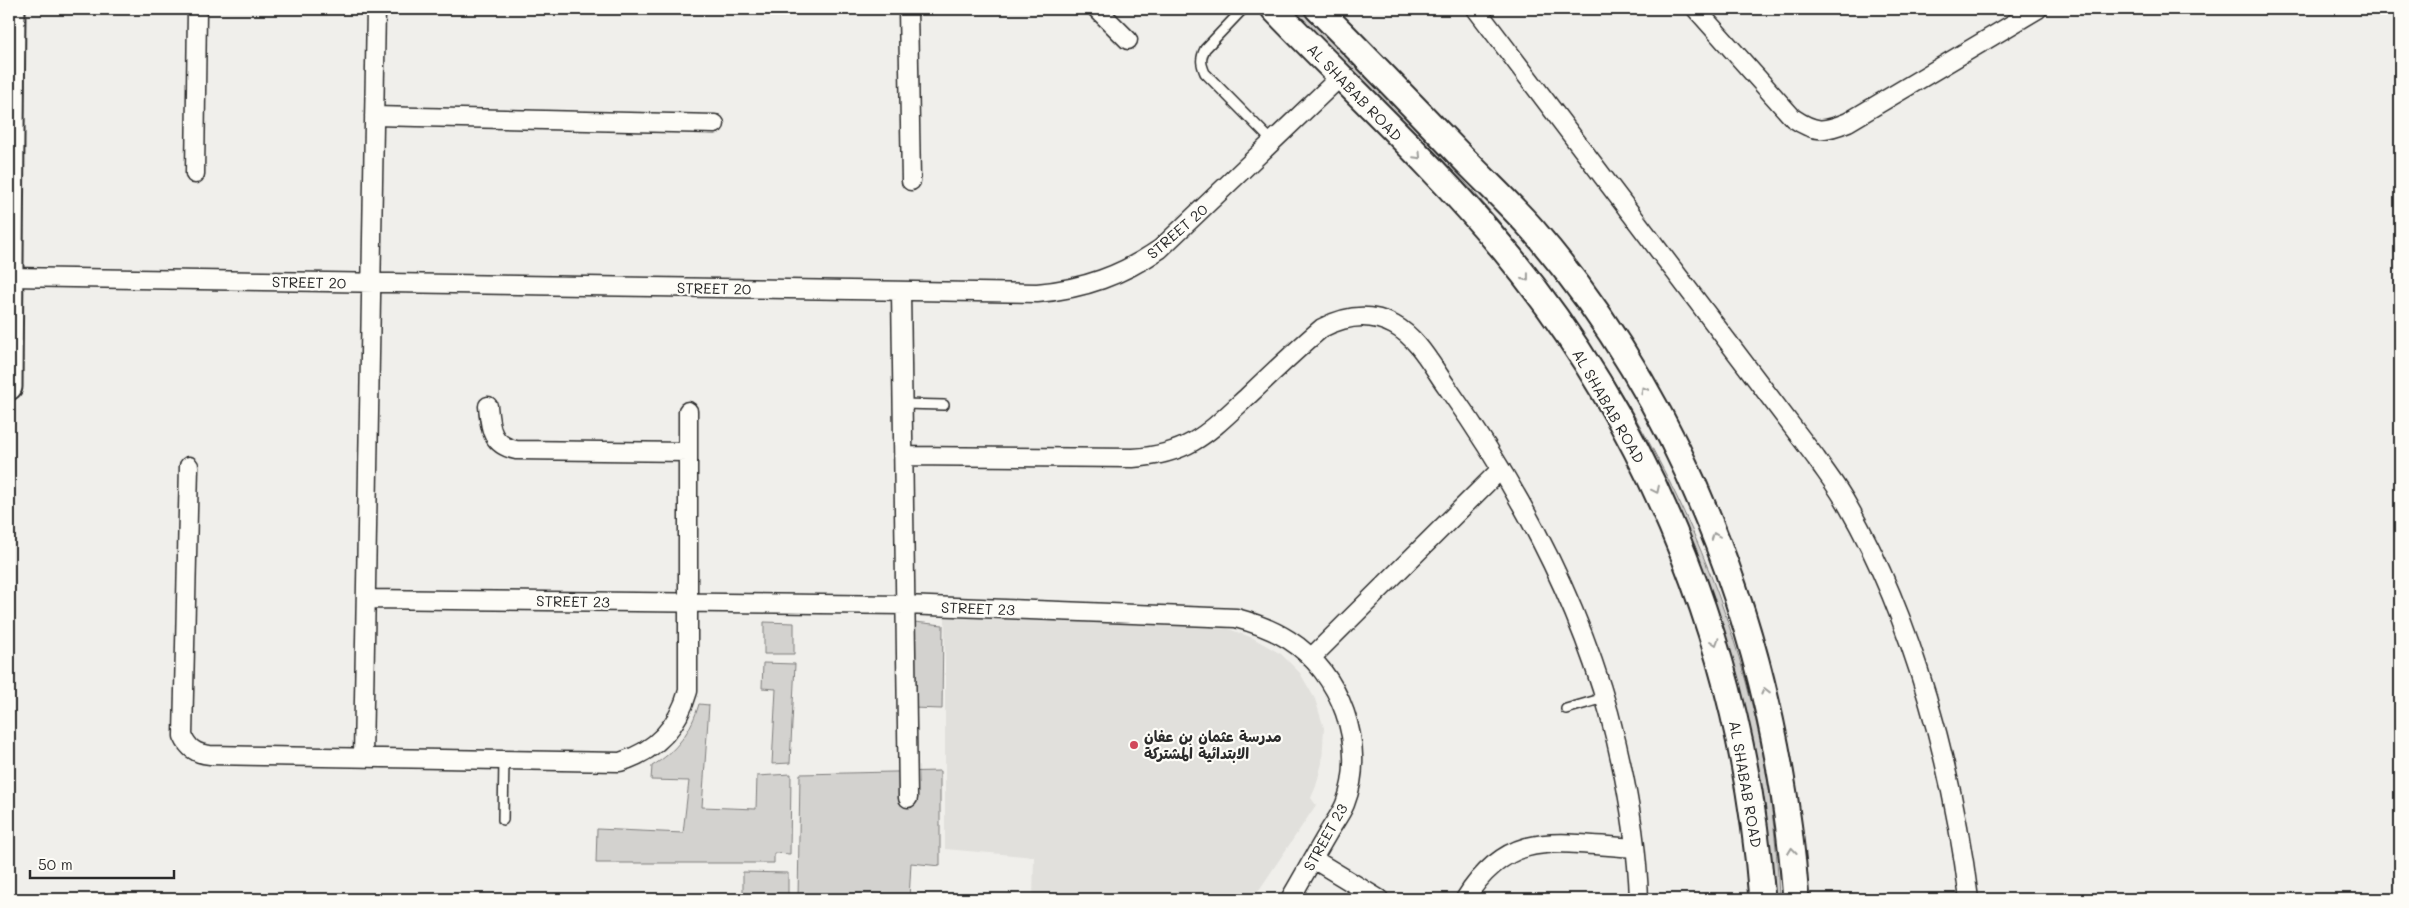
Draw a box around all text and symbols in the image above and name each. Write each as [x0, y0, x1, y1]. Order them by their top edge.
street label: AL SHABAB ROAD [1303, 39, 1407, 145]
one-way arrow [1412, 151, 1421, 160]
street label: STREET 20 [1142, 199, 1212, 263]
street label: STREET 20 [272, 271, 346, 293]
one-way arrow [1520, 272, 1529, 281]
street label: STREET 20 [677, 277, 751, 299]
street label: AL SHABAB ROAD [1568, 345, 1650, 467]
one-way arrow [1640, 387, 1650, 396]
one-way arrow [1650, 485, 1660, 494]
one-way arrow [1711, 532, 1721, 541]
street label: STREET 23 [536, 590, 610, 612]
street label: STREET 23 [941, 597, 1015, 619]
one-way arrow [1709, 637, 1719, 645]
one-way arrow [1760, 686, 1771, 695]
street label: AL SHABAB ROAD [1725, 719, 1767, 849]
place label: مدرسة عثمان بن عفان الابتدائية المشتركة [1144, 726, 1282, 763]
marker: مدرسة عثمان بن عفان الابتدائية المشتركة [1128, 739, 1140, 751]
street label: STREET 23 [1298, 800, 1352, 874]
one-way arrow [1787, 846, 1798, 854]
scale bar [30, 848, 174, 880]
text: 50 m [38, 854, 73, 874]

